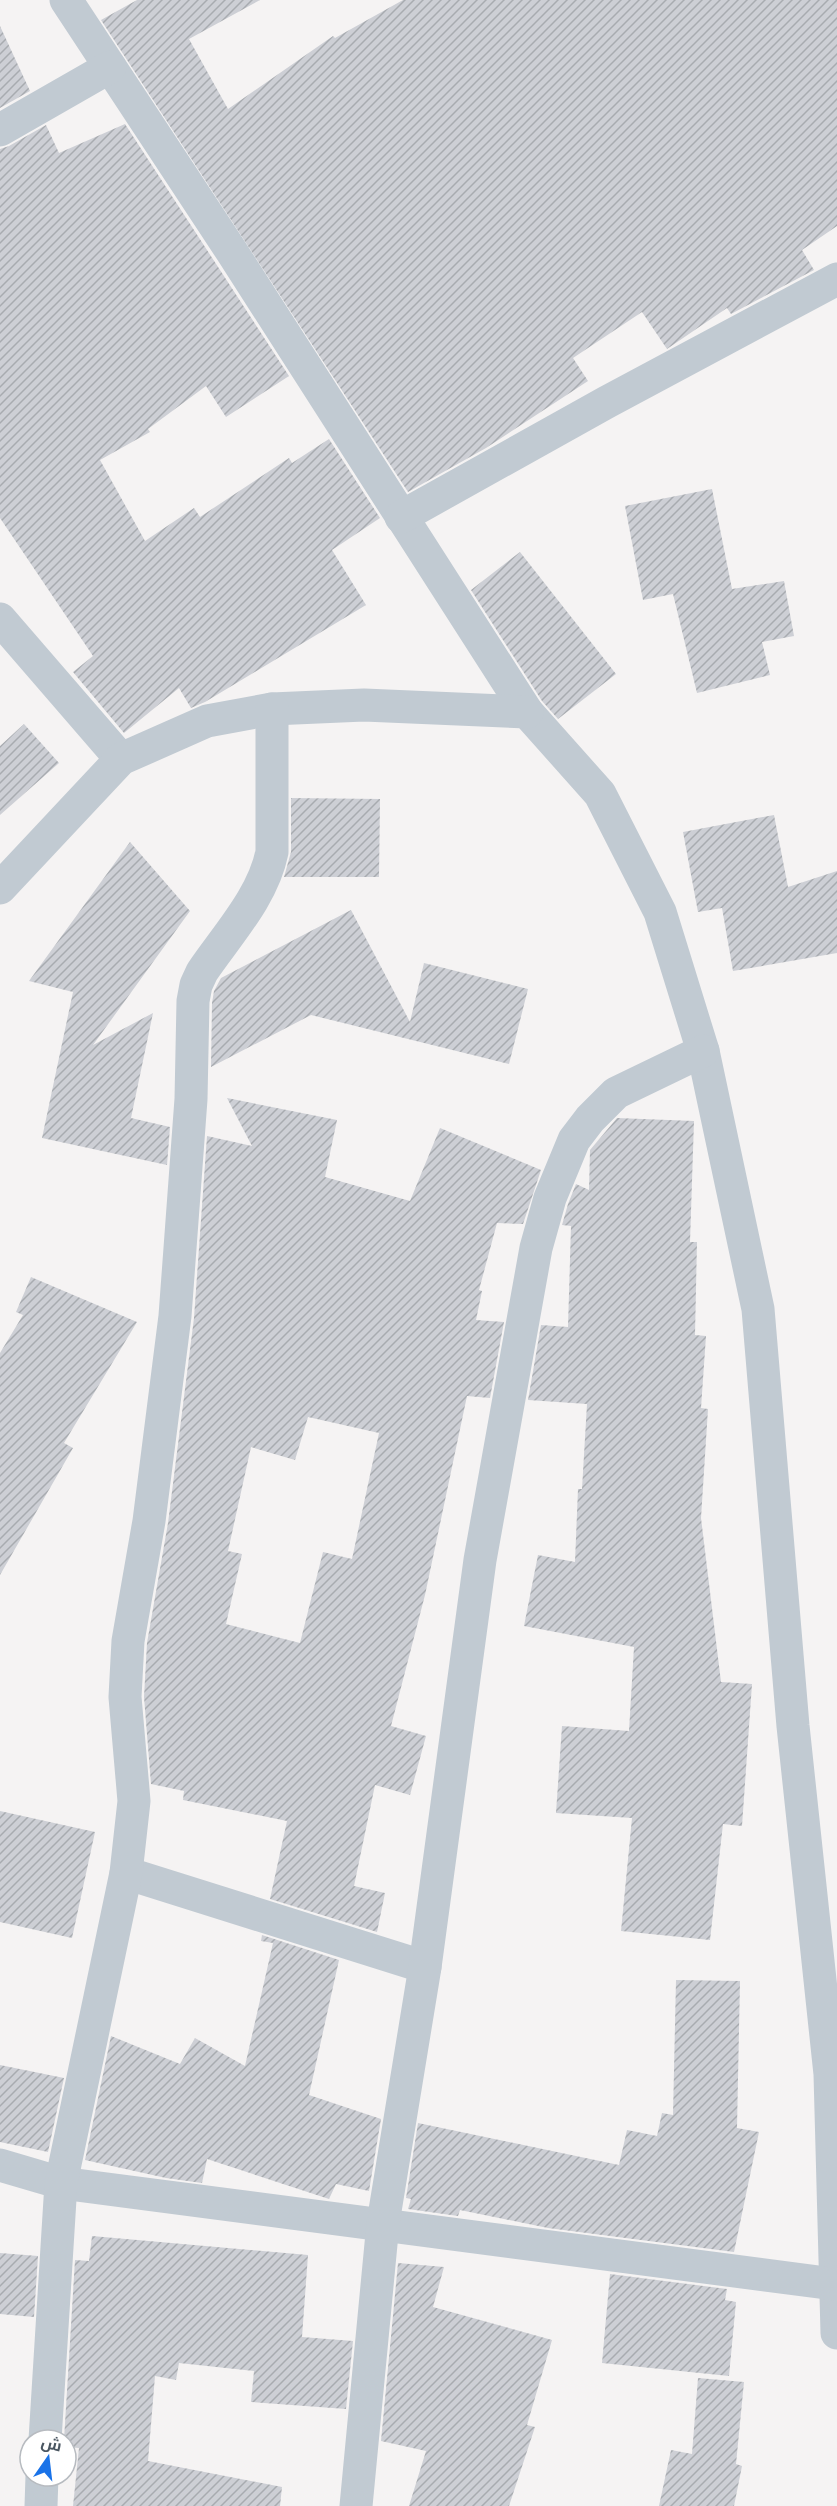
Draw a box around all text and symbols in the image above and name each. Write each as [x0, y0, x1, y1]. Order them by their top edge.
north arrow [18, 2428, 78, 2488]
text: ش [39, 2432, 64, 2456]

